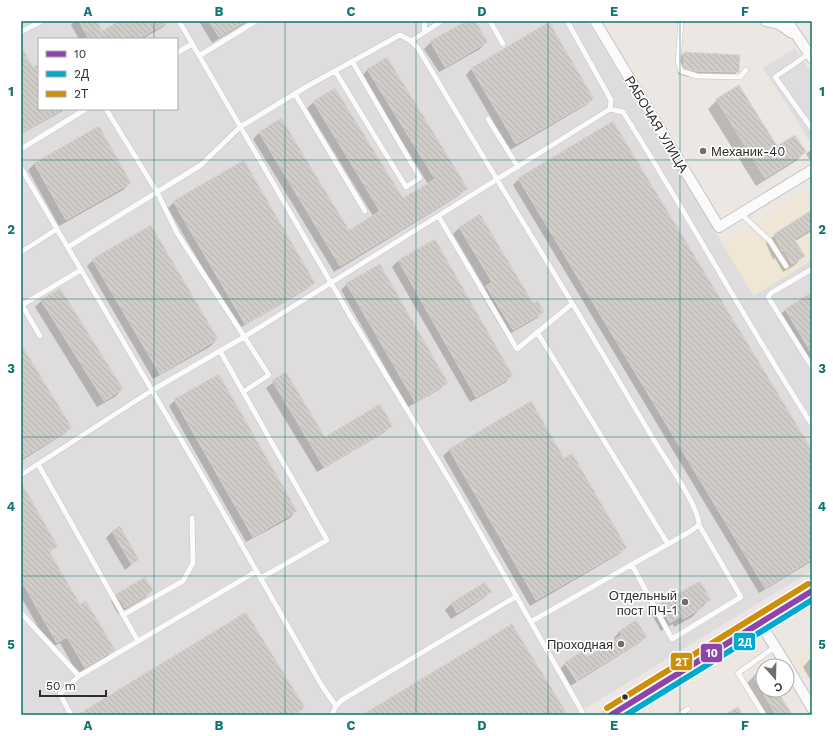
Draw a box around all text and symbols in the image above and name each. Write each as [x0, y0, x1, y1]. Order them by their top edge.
text: A [84, 4, 93, 19]
text: B [215, 4, 224, 19]
text: C [347, 4, 356, 19]
text: D [477, 4, 487, 19]
text: E [610, 4, 618, 19]
text: F [741, 4, 749, 19]
legend [38, 38, 178, 110]
text: 10 [74, 47, 86, 61]
text: 2Д [74, 67, 89, 81]
street label: РАБОЧАЯ УЛИЦА [622, 73, 691, 175]
text: 1 [8, 84, 14, 99]
text: 1 [819, 84, 825, 99]
text: 2Т [74, 87, 89, 101]
place label: Механик-40 [711, 144, 785, 159]
marker: Механик-40 [698, 146, 708, 156]
text: 2 [7, 222, 15, 237]
text: 2 [818, 222, 826, 237]
text: 3 [7, 361, 15, 376]
text: 3 [818, 361, 826, 376]
text: 4 [7, 499, 16, 514]
text: 4 [818, 499, 827, 514]
place label: Отдельный пост ПЧ-1 [609, 588, 677, 618]
marker: Отдельный пост ПЧ-1 [680, 597, 690, 607]
line badge: 2Д [733, 632, 756, 651]
text: 2Д [738, 636, 752, 649]
text: 5 [7, 637, 15, 652]
place label: Проходная [547, 637, 613, 652]
text: 5 [818, 637, 826, 652]
marker: Проходная [616, 639, 626, 649]
line badge: 10 [700, 643, 723, 663]
text: 10 [706, 647, 718, 660]
line badge: 2Т [670, 652, 693, 671]
text: 2Т [675, 656, 689, 669]
north arrow [755, 658, 795, 698]
scale bar [40, 672, 106, 698]
text: 50 m [46, 679, 76, 693]
text: С [772, 679, 784, 694]
unlabelled marker [620, 692, 630, 702]
text: A [84, 718, 93, 733]
text: B [215, 718, 224, 733]
text: C [347, 718, 356, 733]
text: D [477, 718, 487, 733]
text: E [610, 718, 618, 733]
text: F [741, 718, 749, 733]

